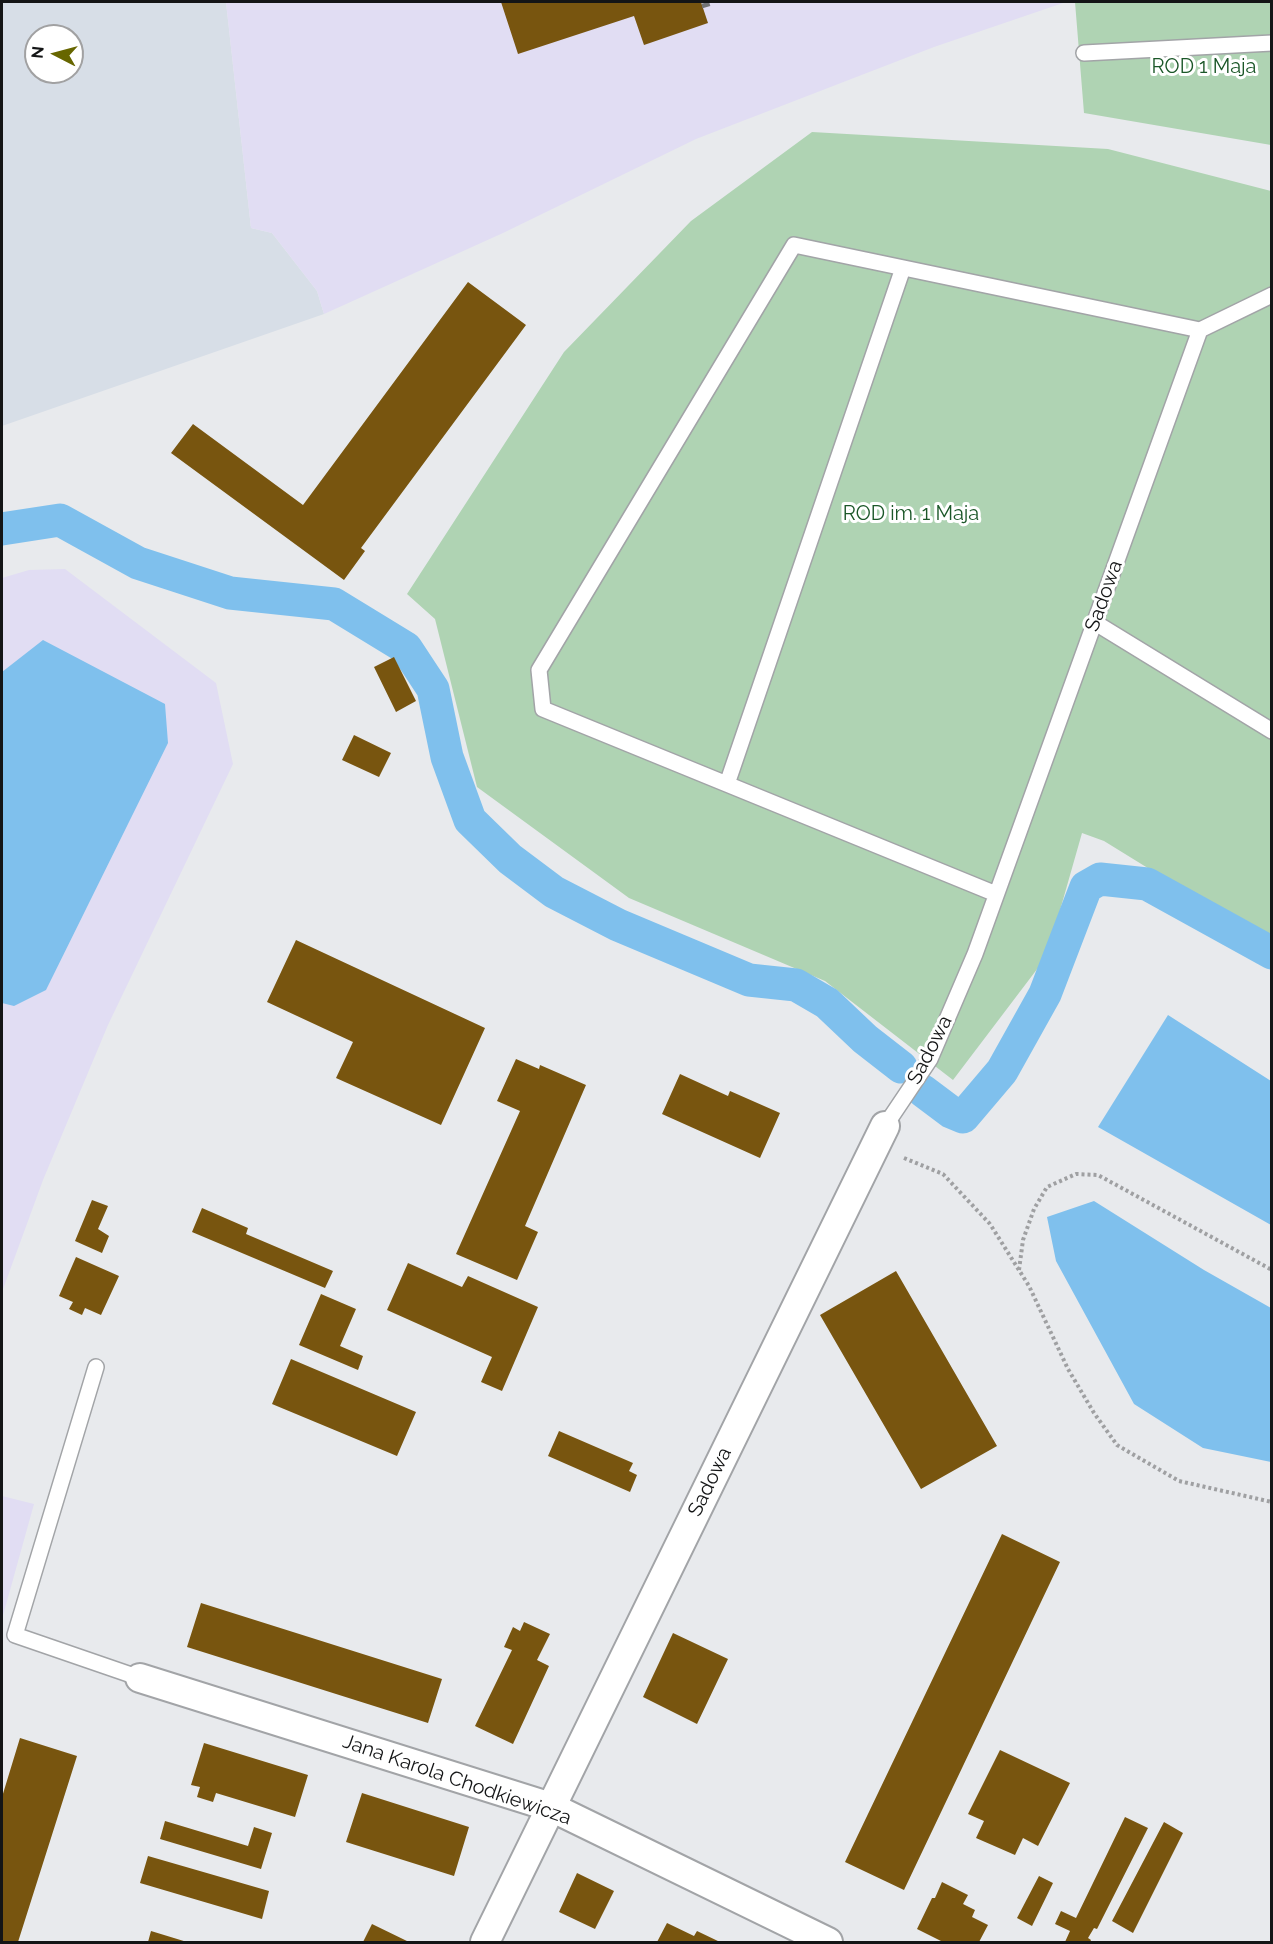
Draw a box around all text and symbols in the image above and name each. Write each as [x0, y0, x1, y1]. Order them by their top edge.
north arrow [24, 24, 84, 84]
text: N [28, 45, 48, 59]
park label: ROD 1 Maja [1152, 55, 1256, 79]
park label: ROD im. 1 Maja [843, 502, 979, 526]
street label: Sadowa [1080, 557, 1128, 635]
street label: Sadowa [903, 1012, 957, 1088]
street label: Sadowa [683, 1444, 737, 1520]
street label: Jana Karola Chodkiewicza [339, 1730, 575, 1830]

